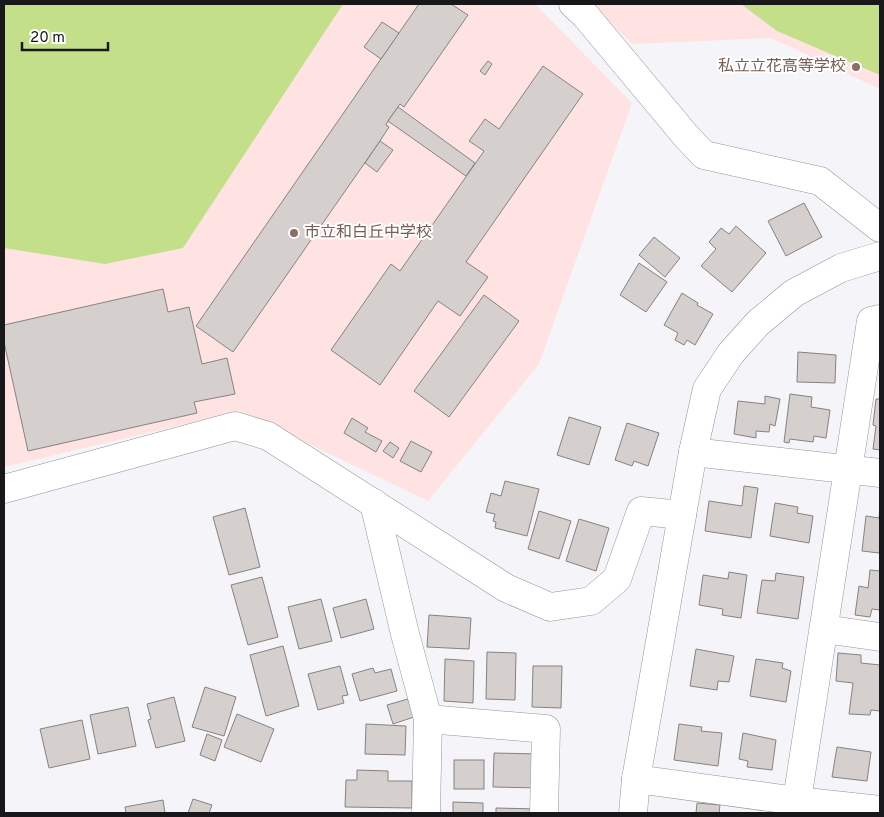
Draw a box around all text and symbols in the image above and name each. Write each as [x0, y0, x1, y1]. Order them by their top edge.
scale bar [22, 20, 109, 52]
text: 20 m [30, 29, 65, 48]
place label: 私立立花高等学校 [718, 57, 846, 77]
marker: 私立立花高等学校 [850, 61, 862, 73]
place label: 市立和白丘中学校 [304, 223, 432, 243]
marker: 市立和白丘中学校 [288, 227, 300, 239]

